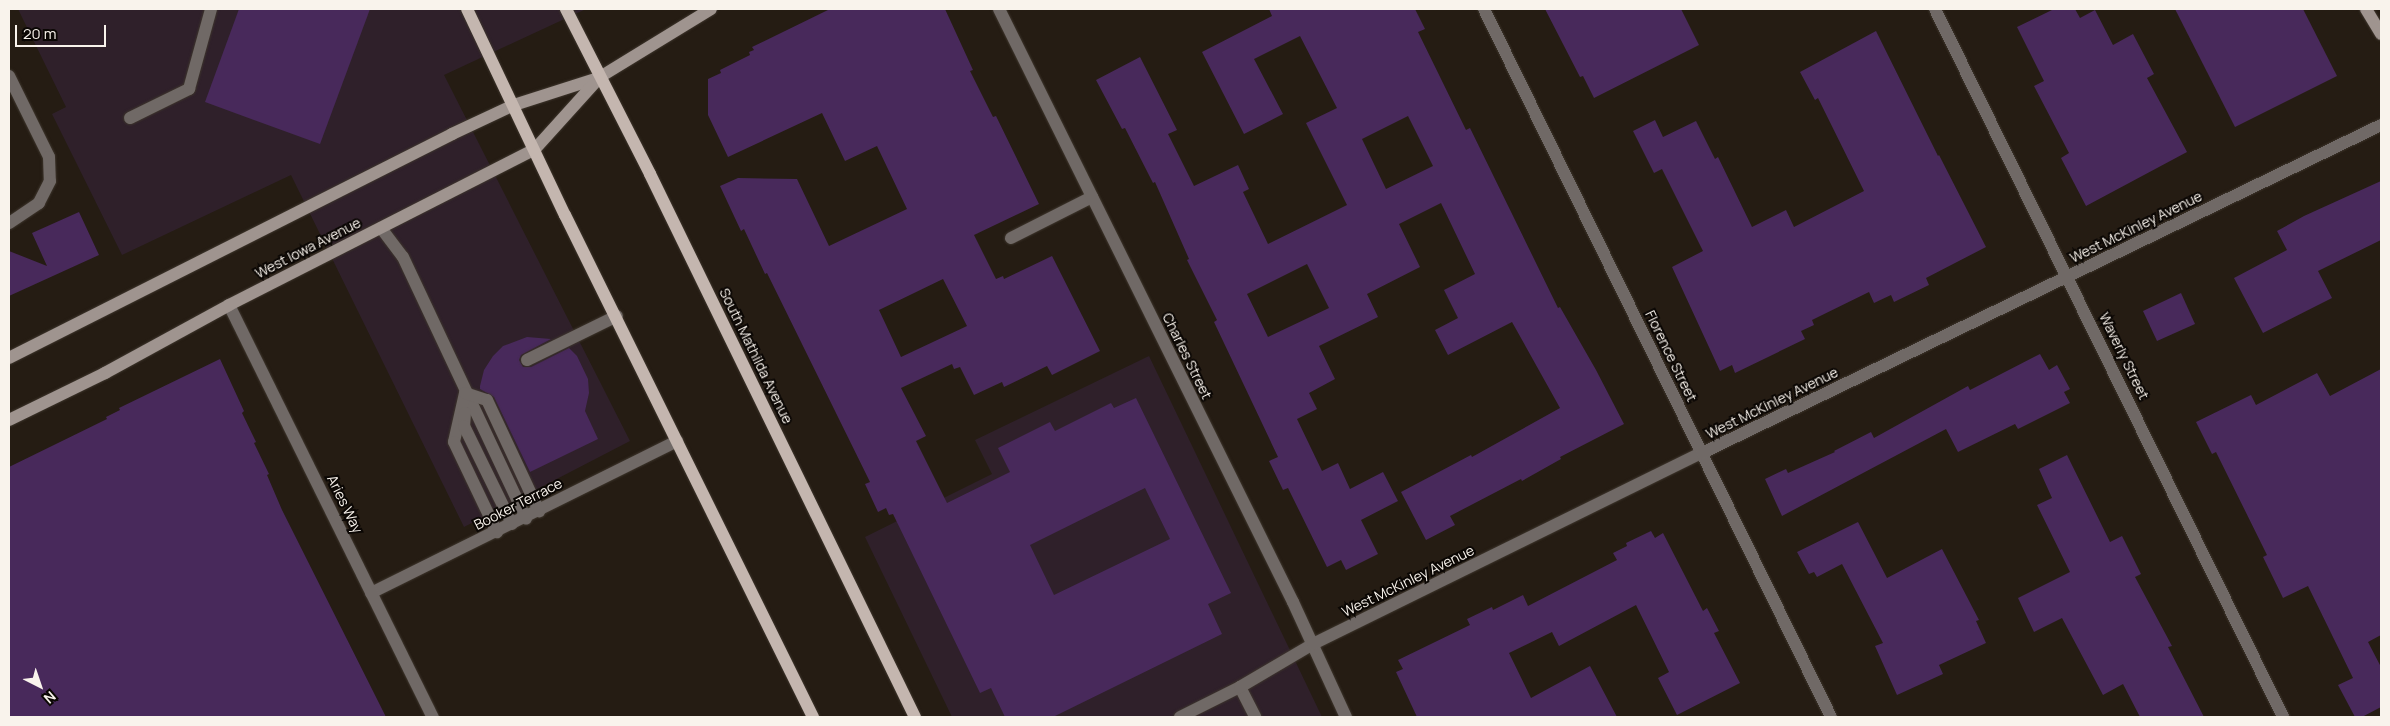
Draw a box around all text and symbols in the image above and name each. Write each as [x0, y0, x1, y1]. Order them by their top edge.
scale bar [18, 15, 109, 47]
text: 20 m [23, 23, 56, 44]
street label: West McKinley Avenue [2067, 188, 2205, 266]
street label: West Iowa Avenue [252, 214, 364, 282]
street label: South Mathilda Avenue [716, 285, 796, 427]
street label: Florence Street [1642, 308, 1700, 404]
street label: Charles Street [1159, 310, 1215, 402]
street label: Waverly Street [2096, 310, 2152, 402]
street label: West McKinley Avenue [1703, 364, 1841, 442]
street label: Aries Way [324, 472, 366, 536]
street label: Booker Terrace [471, 475, 565, 533]
street label: West McKinley Avenue [1339, 542, 1477, 620]
north arrow [15, 661, 65, 711]
text: N [40, 687, 60, 708]

